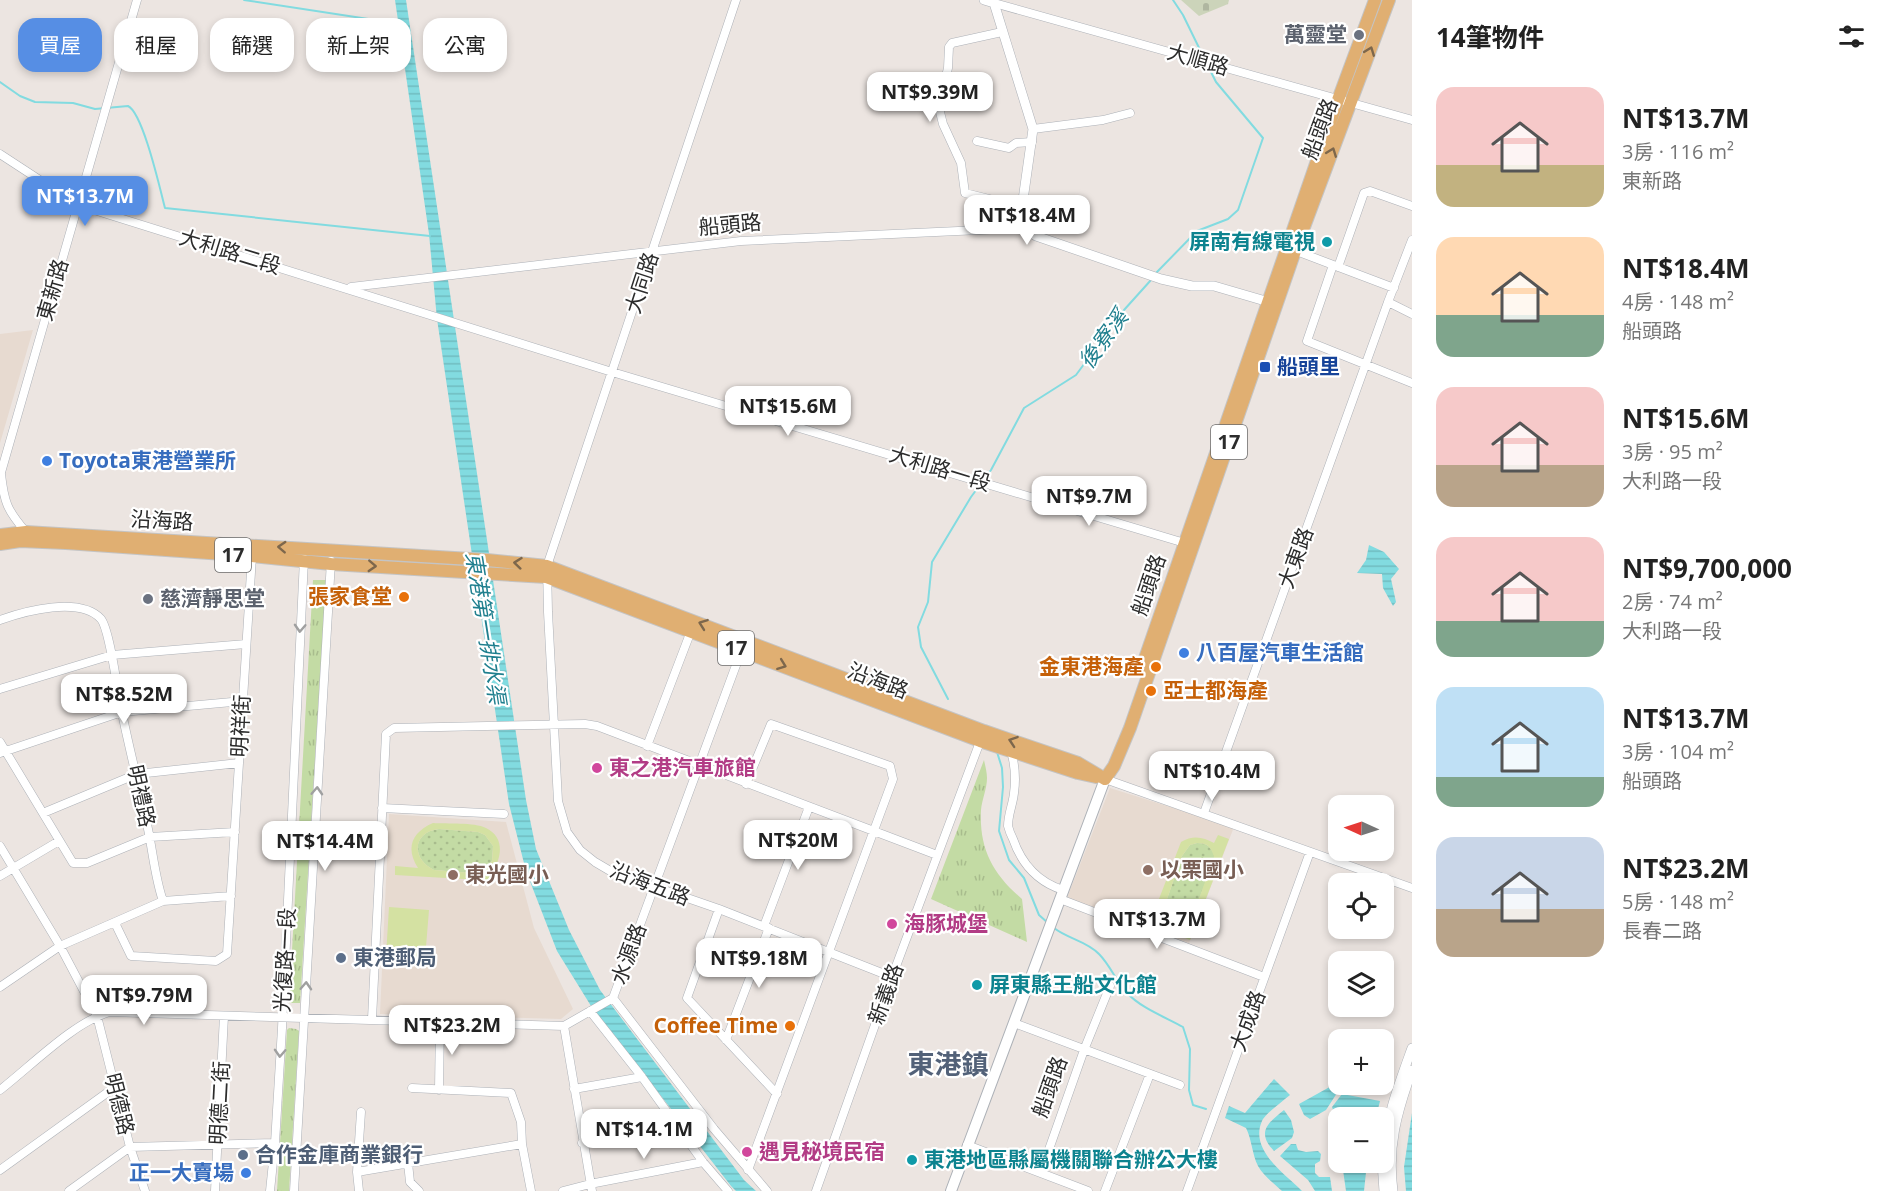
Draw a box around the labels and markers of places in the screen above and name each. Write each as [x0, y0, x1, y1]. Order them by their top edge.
place label: 萬靈堂 [1284, 20, 1347, 48]
marker: 萬靈堂 [1352, 28, 1366, 42]
pin: NT$9.39M [868, 72, 992, 123]
pin: NT$13.7M [23, 176, 147, 227]
pin: NT$18.4M [965, 195, 1089, 246]
place label: 屏南有線電視 [1189, 227, 1315, 255]
marker: 屏南有線電視 [1320, 235, 1334, 249]
place label: 船頭里 [1277, 352, 1340, 380]
marker: 船頭里 [1258, 360, 1272, 374]
pin: NT$15.6M [726, 386, 850, 437]
place label: Toyota東港營業所 [59, 446, 236, 474]
marker: Toyota東港營業所 [40, 454, 54, 468]
pin: NT$9.7M [1034, 476, 1144, 527]
place label: 張家食堂 [308, 582, 392, 610]
place label: 慈濟靜思堂 [160, 584, 265, 612]
marker: 張家食堂 [397, 590, 411, 604]
marker: 慈濟靜思堂 [141, 592, 155, 606]
place label: 八百屋汽車生活館 [1196, 638, 1364, 666]
marker: 八百屋汽車生活館 [1177, 646, 1191, 660]
place label: 金東港海產 [1039, 652, 1144, 680]
marker: 金東港海產 [1149, 660, 1163, 674]
pin: NT$8.52M [62, 674, 186, 725]
place label: 亞士都海產 [1163, 676, 1268, 704]
marker: 亞士都海產 [1144, 684, 1158, 698]
pin: NT$10.4M [1150, 751, 1274, 802]
place label: 東之港汽車旅館 [609, 753, 756, 781]
marker: 東之港汽車旅館 [590, 761, 604, 775]
pin: NT$20M [749, 820, 847, 871]
pin: NT$14.4M [263, 821, 387, 872]
place label: 以栗國小 [1160, 855, 1244, 883]
place label: 東光國小 [465, 860, 549, 888]
marker: 以栗國小 [1141, 863, 1155, 877]
marker: 東光國小 [446, 868, 460, 882]
pin: NT$13.7M [1095, 899, 1219, 950]
place label: 海豚城堡 [904, 909, 988, 937]
marker: 海豚城堡 [885, 917, 899, 931]
pin: NT$9.18M [697, 938, 821, 989]
place label: 東港郵局 [353, 943, 437, 971]
marker: 東港郵局 [334, 951, 348, 965]
place label: 屏東縣王船文化館 [989, 970, 1157, 998]
pin: NT$9.79M [82, 975, 206, 1026]
marker: 屏東縣王船文化館 [970, 978, 984, 992]
pin: NT$23.2M [390, 1005, 514, 1056]
place label: Coffee Time [653, 1011, 778, 1039]
marker: Coffee Time [783, 1019, 797, 1033]
pin: NT$14.1M [582, 1109, 706, 1160]
place label: 遇見秘境民宿 [759, 1137, 885, 1165]
place label: 合作金庫商業銀行 [255, 1140, 423, 1168]
marker: 遇見秘境民宿 [740, 1145, 754, 1159]
place label: 東港地區縣屬機關聯合辦公大樓 [924, 1145, 1218, 1173]
marker: 合作金庫商業銀行 [236, 1148, 250, 1162]
marker: 東港地區縣屬機關聯合辦公大樓 [905, 1153, 919, 1167]
place label: 正一大賣場 [129, 1158, 234, 1186]
marker: 正一大賣場 [239, 1166, 253, 1180]

